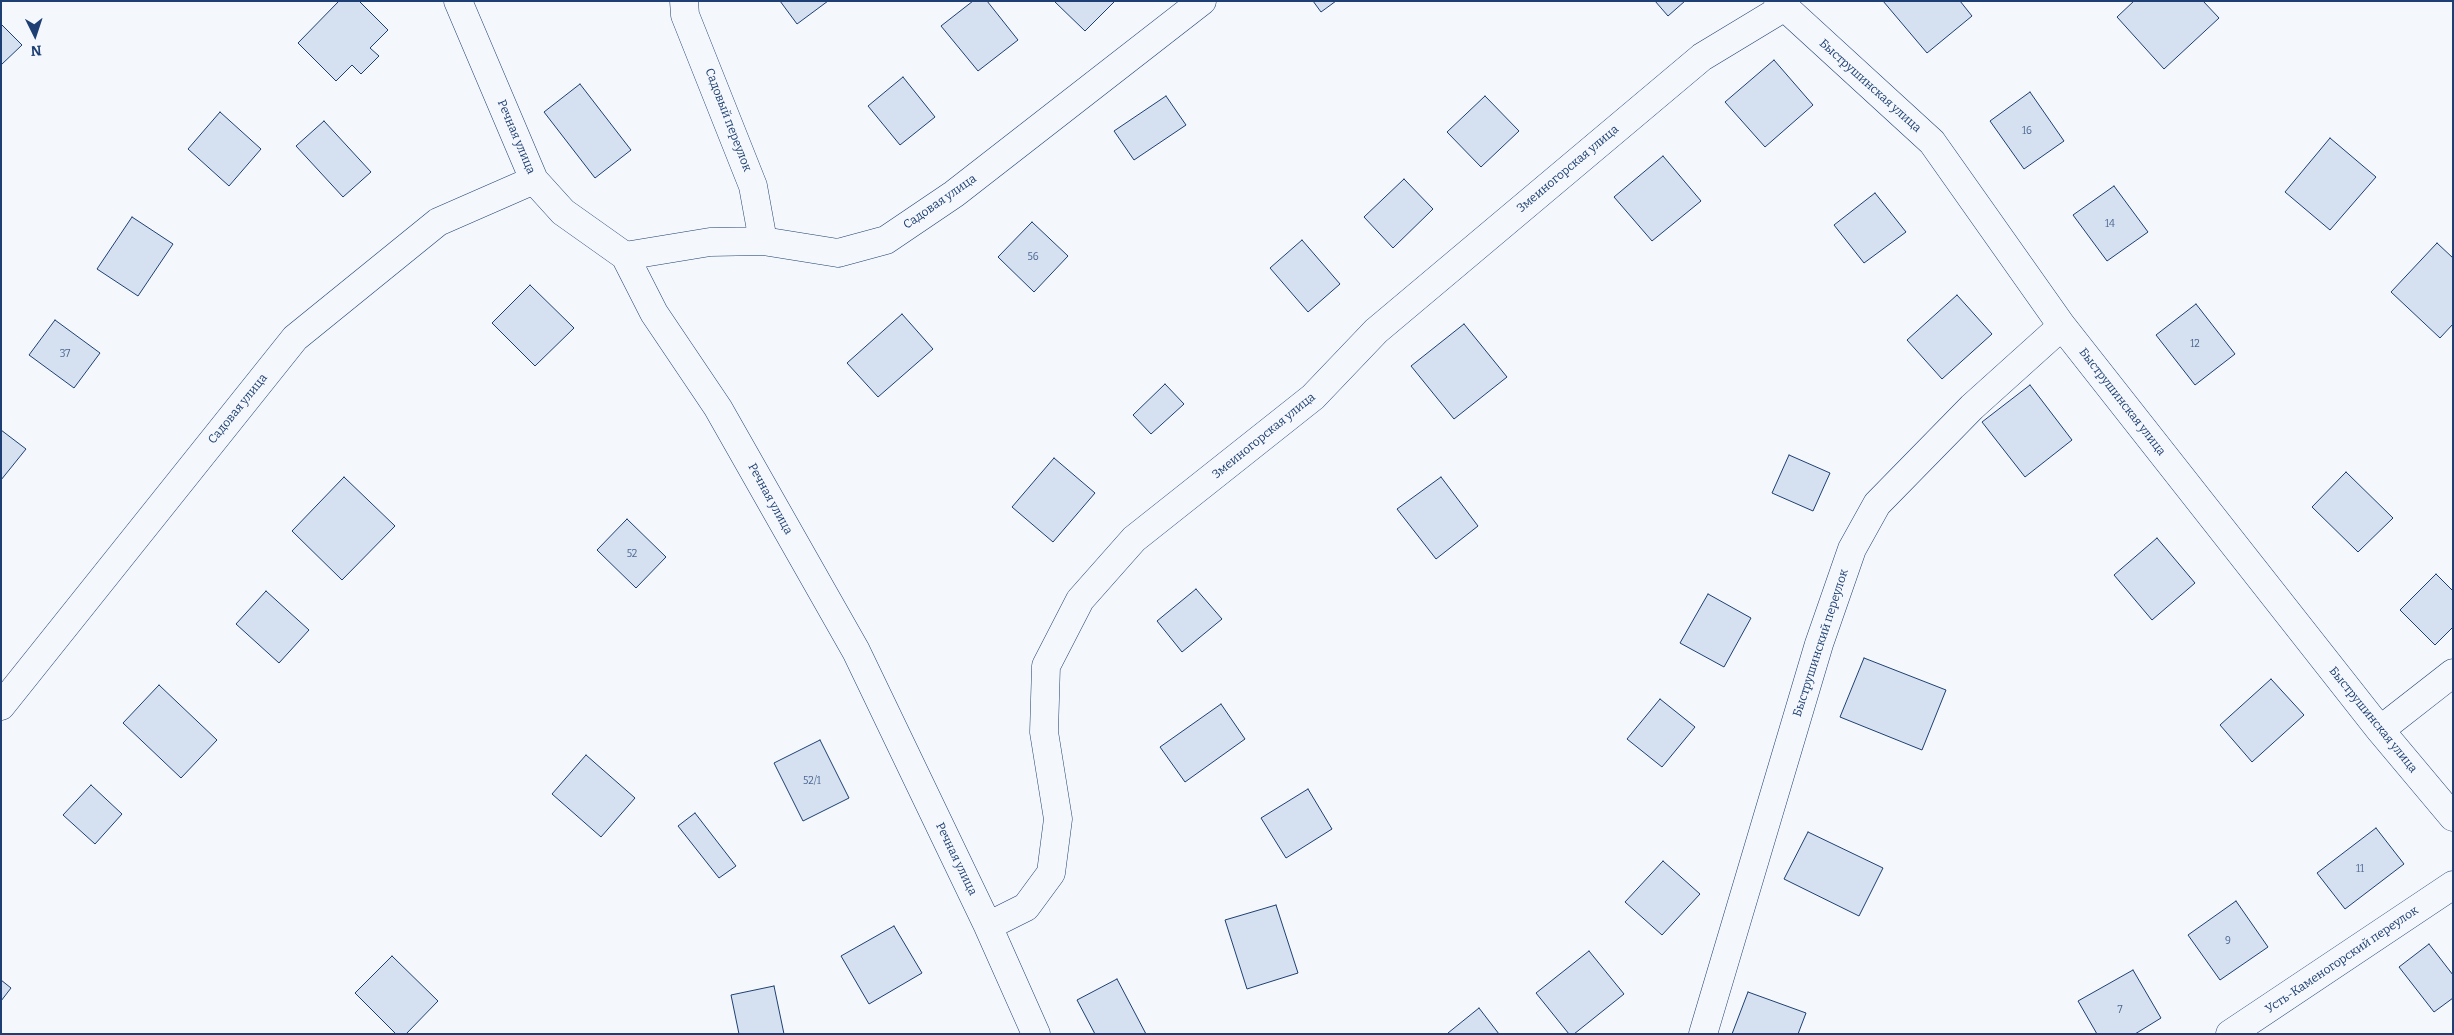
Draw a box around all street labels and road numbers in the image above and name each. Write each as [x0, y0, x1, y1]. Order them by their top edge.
street label: Быструшинская улица [1816, 36, 1924, 136]
street label: Садовый переулок [702, 66, 754, 174]
street label: Речная улица [494, 98, 538, 176]
street label: Змеиногорская улица [1514, 122, 1622, 216]
street label: Садовая улица [901, 171, 979, 233]
street label: Быструшинская улица [2076, 345, 2168, 459]
street label: Садовая улица [205, 371, 271, 447]
street label: Змеиногорская улица [1210, 390, 1318, 482]
street label: Речная улица [745, 461, 795, 537]
street label: Быструшинский переулок [1790, 567, 1852, 719]
street label: Быструшинская улица [2326, 664, 2420, 776]
street label: Речная улица [932, 820, 980, 898]
street label: Усть-Каменогорский переулок [2263, 903, 2421, 1017]

